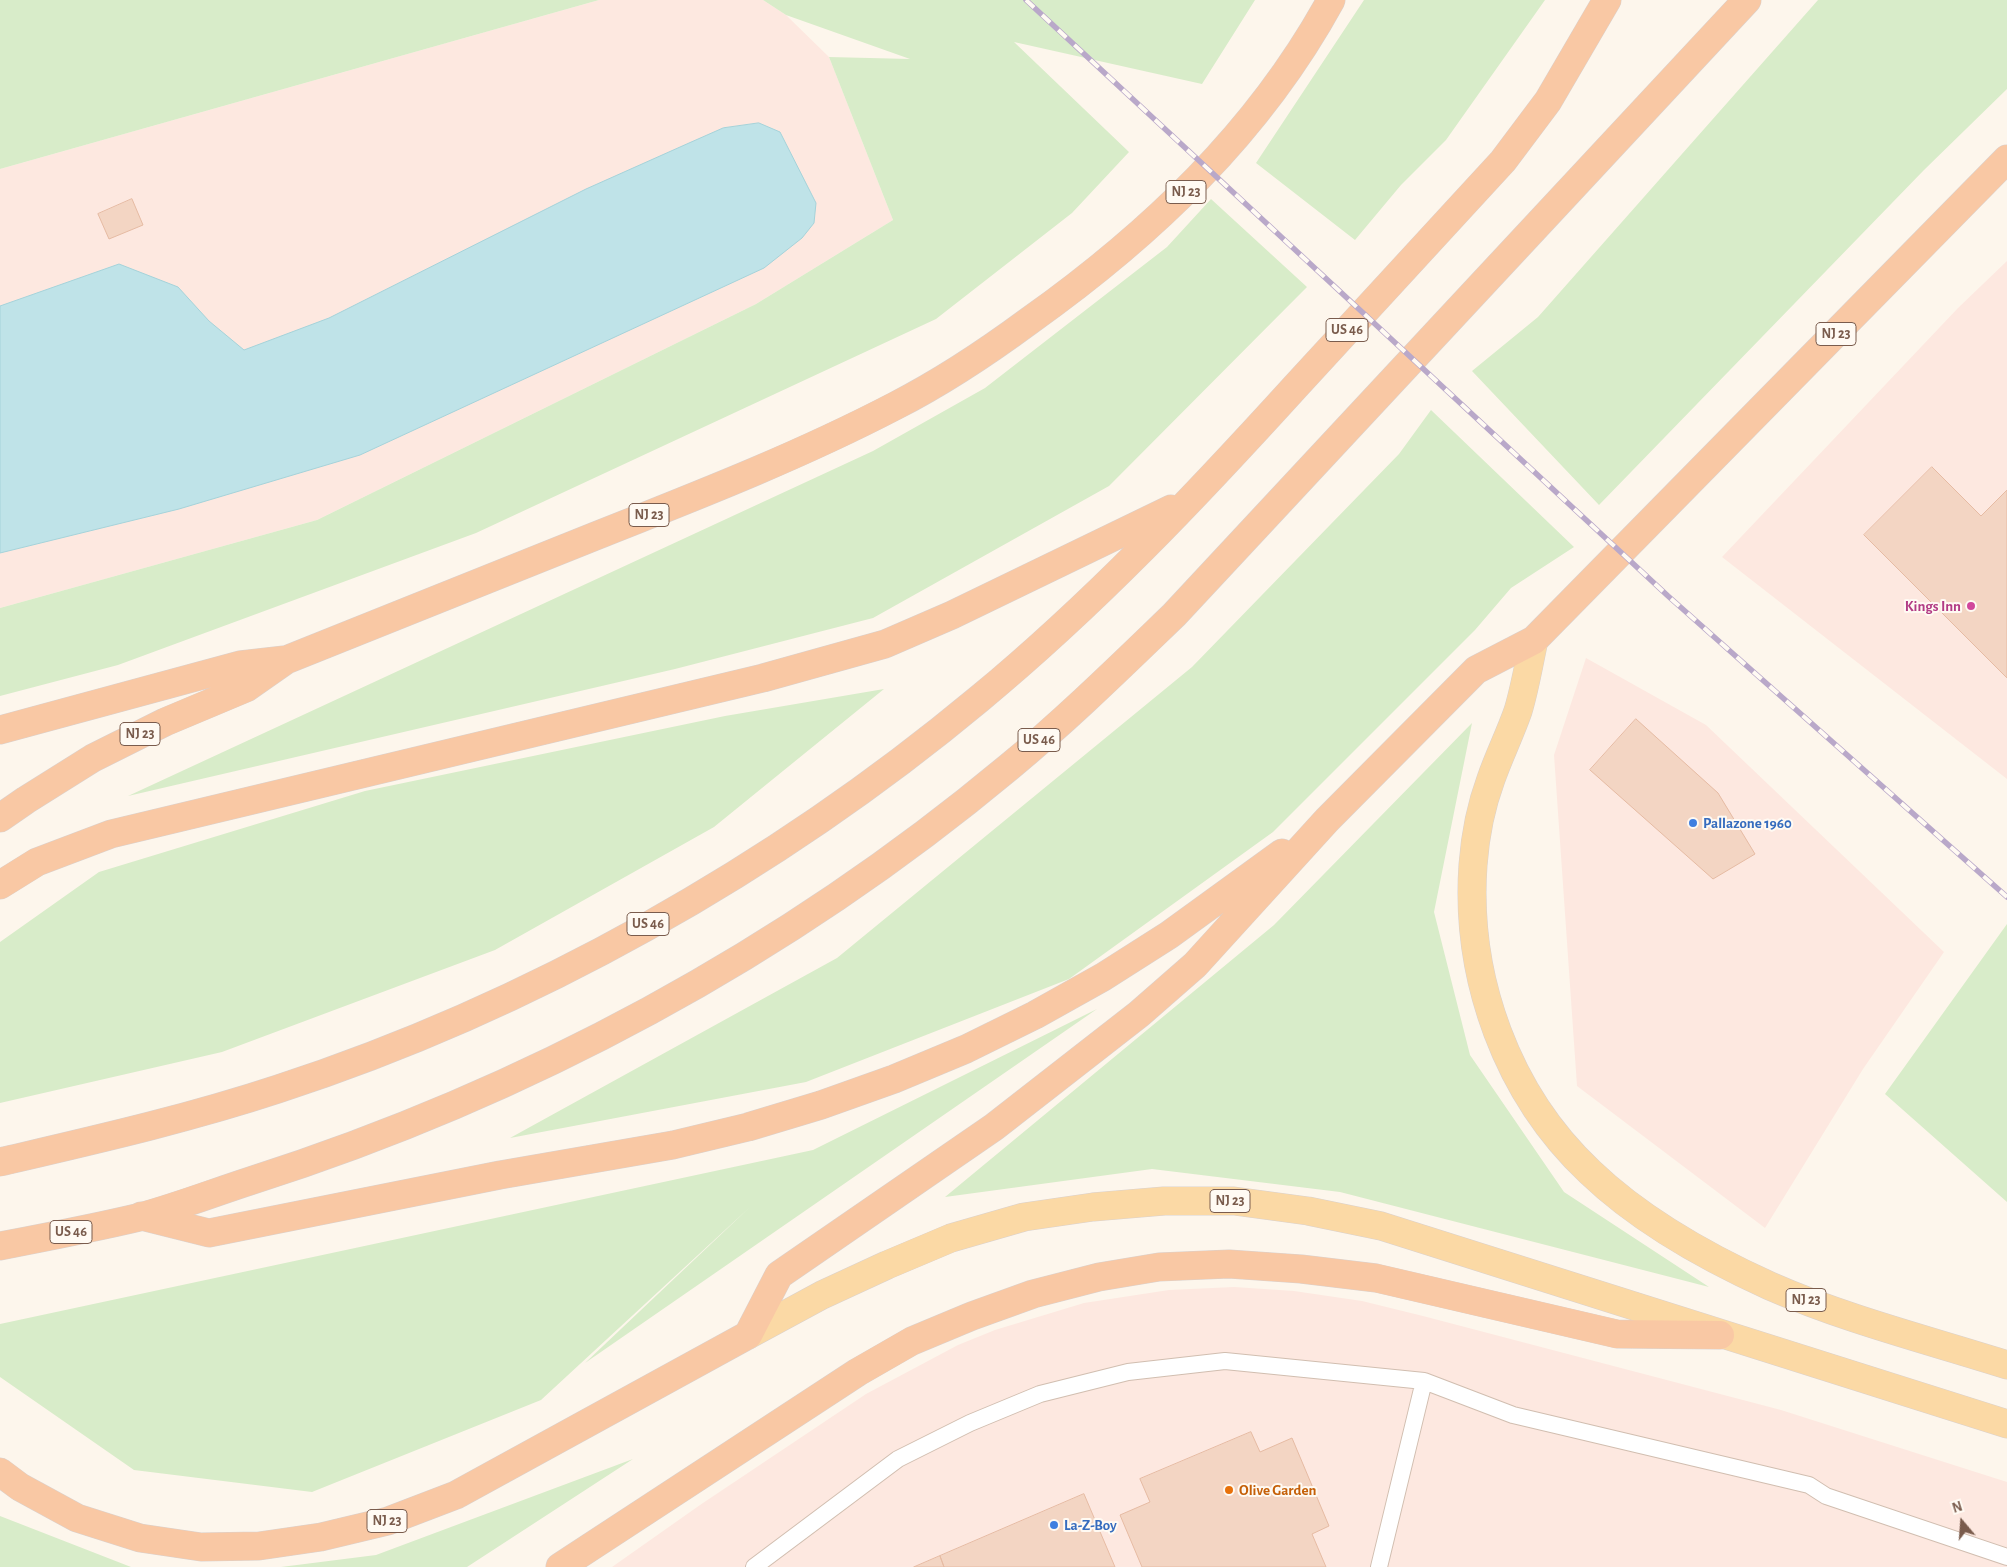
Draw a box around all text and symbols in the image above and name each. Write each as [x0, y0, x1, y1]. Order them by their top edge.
road number: NJ 23 [1166, 180, 1206, 203]
road number: US 46 [1326, 318, 1368, 342]
road number: NJ 23 [1816, 322, 1856, 346]
road number: NJ 23 [629, 504, 669, 526]
place label: Kings Inn [1905, 597, 1961, 615]
marker: Kings Inn [1965, 600, 1977, 612]
road number: NJ 23 [120, 722, 160, 746]
road number: US 46 [1018, 728, 1060, 752]
place label: Pallazone 1960 [1703, 814, 1792, 832]
marker: Pallazone 1960 [1687, 817, 1699, 829]
road number: US 46 [627, 912, 669, 936]
road number: NJ 23 [1210, 1190, 1250, 1212]
road number: US 46 [50, 1220, 92, 1244]
road number: NJ 23 [1786, 1288, 1826, 1312]
place label: Olive Garden [1239, 1481, 1316, 1499]
marker: Olive Garden [1223, 1484, 1235, 1496]
north arrow [1937, 1497, 1987, 1547]
text: N [1951, 1500, 1964, 1516]
road number: NJ 23 [367, 1510, 407, 1532]
place label: La-Z-Boy [1064, 1516, 1117, 1534]
marker: La-Z-Boy [1048, 1519, 1060, 1531]

